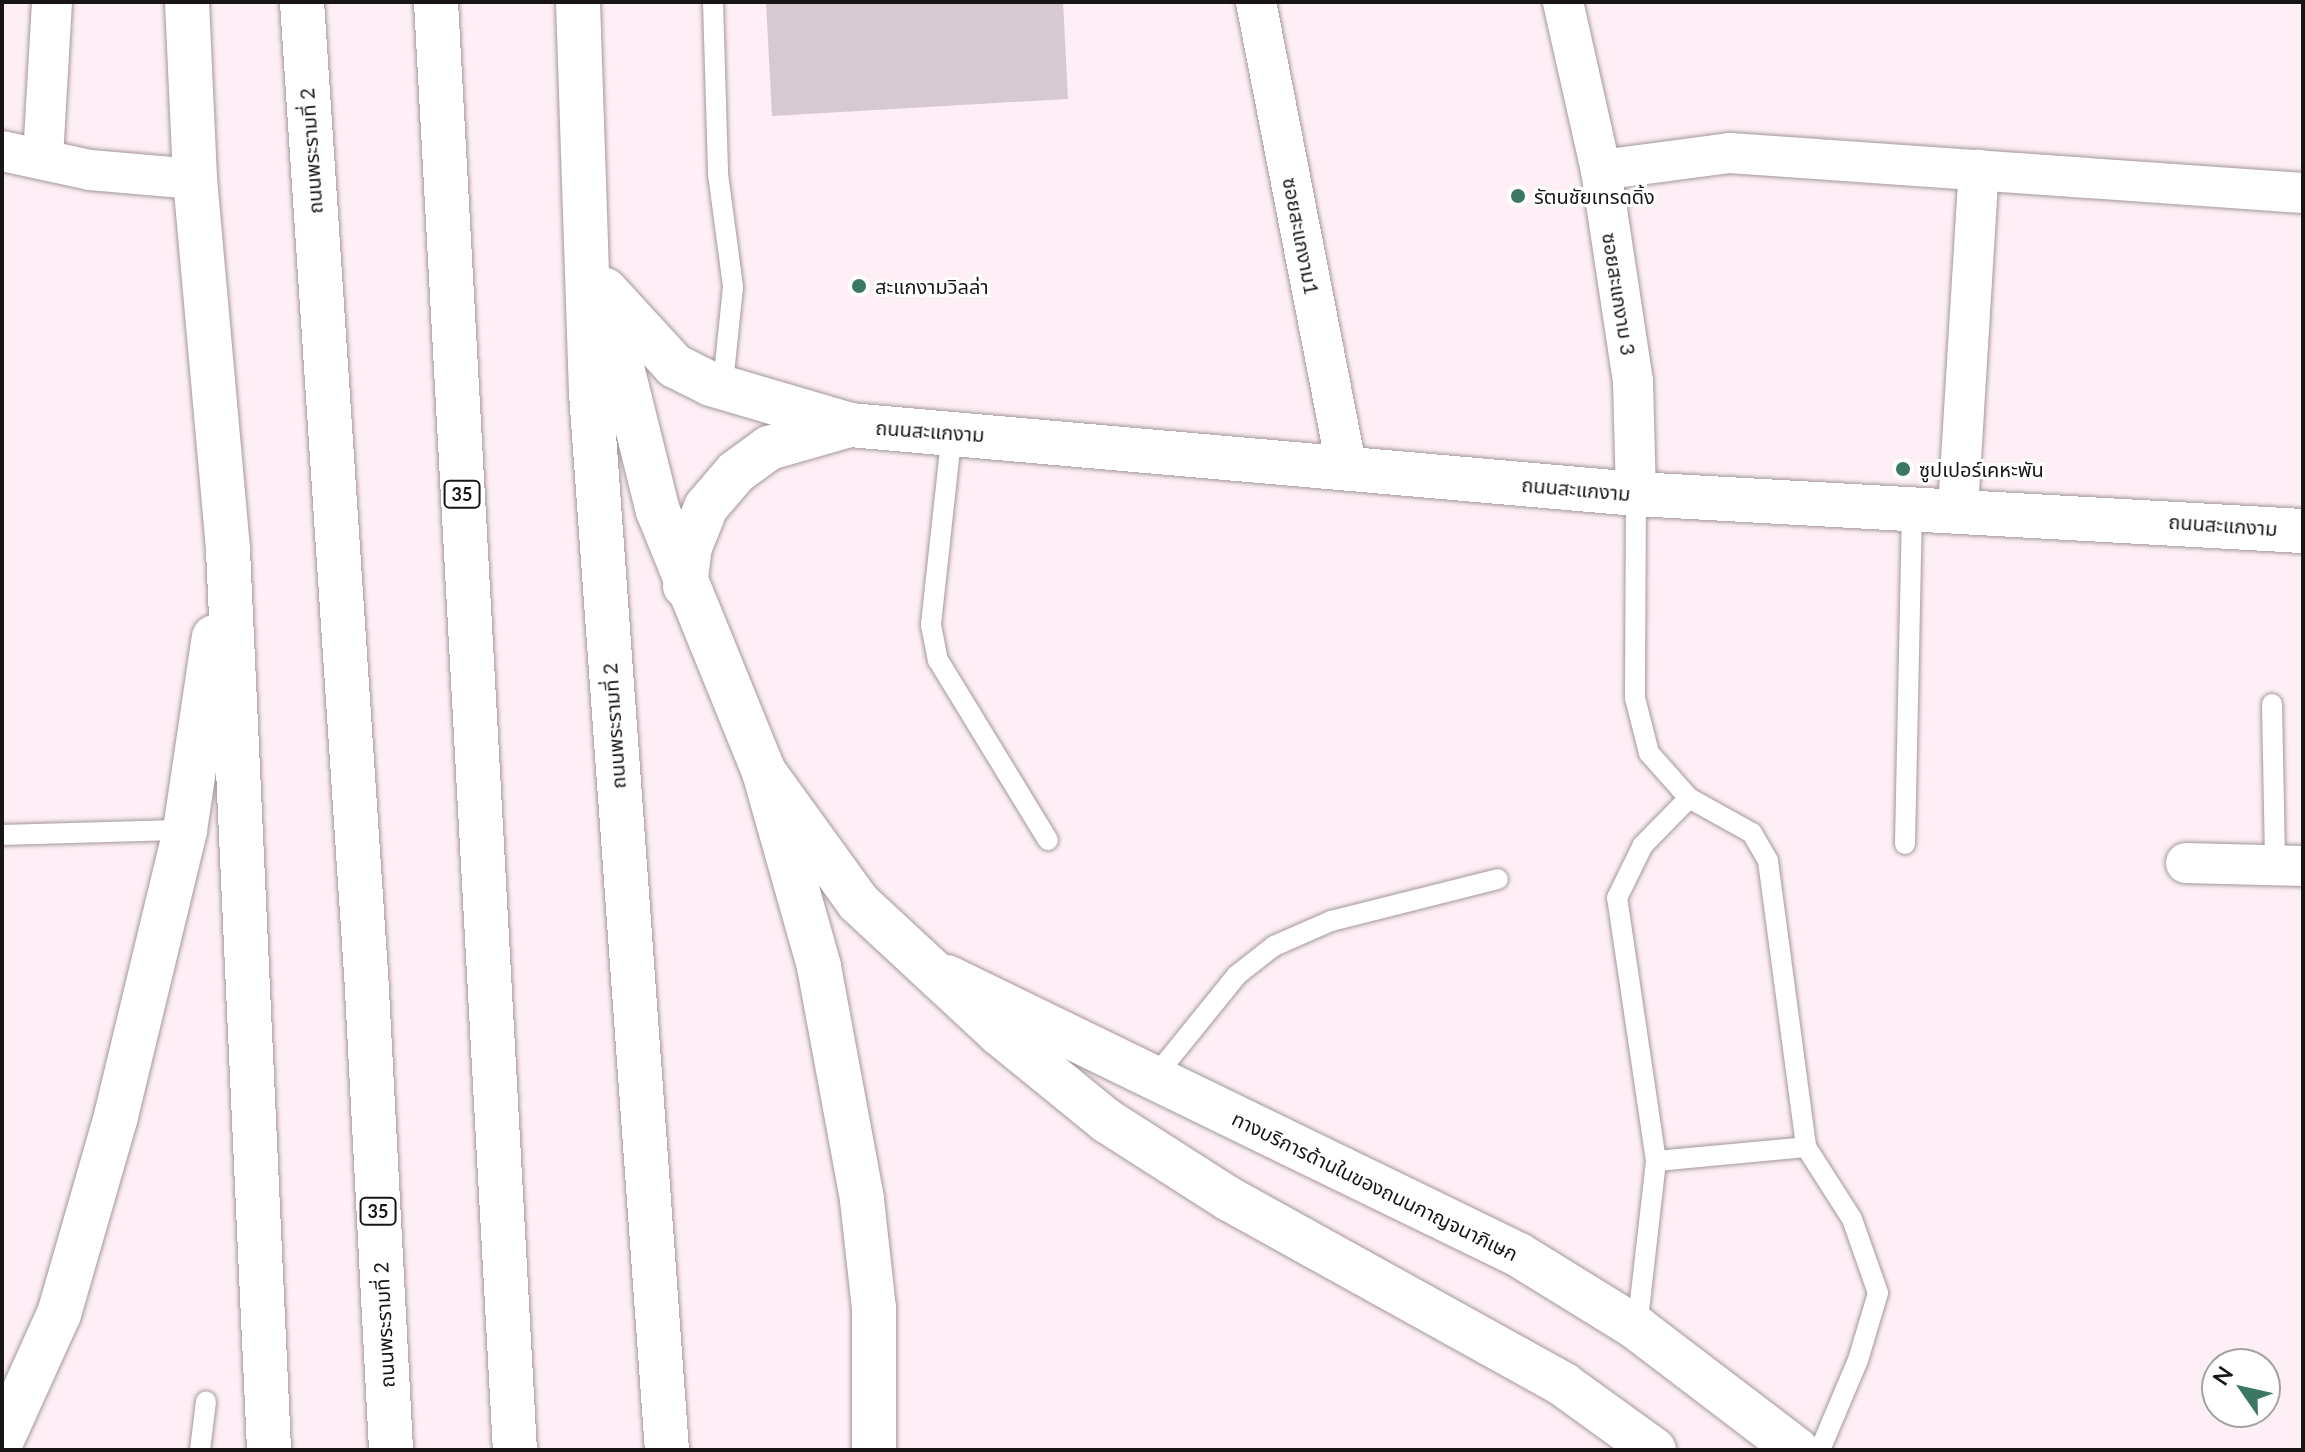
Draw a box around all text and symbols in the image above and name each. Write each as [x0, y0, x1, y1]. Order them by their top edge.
street label: ถนนพระรามที่ 2 [295, 87, 327, 215]
street label: ซอยสะแกงาม1 [1278, 175, 1324, 297]
place label: รัตนชัยเทรดดิ้ง [1534, 184, 1655, 208]
marker: รัตนชัยเทรดดิ้ง [1509, 187, 1527, 205]
street label: ซอยสะแกงาม 3 [1597, 231, 1641, 357]
place label: สะแกงามวิลล่า [875, 274, 988, 298]
marker: สะแกงามวิลล่า [850, 277, 868, 295]
street label: ถนนสะแกงาม [875, 415, 985, 447]
place label: ซูปเปอร์เคหะพัน [1919, 457, 2044, 481]
marker: ซูปเปอร์เคหะพัน [1894, 460, 1912, 478]
street label: ถนนสะแกงาม [1521, 472, 1631, 506]
road number: 35 [442, 480, 482, 508]
street label: ถนนสะแกงาม [2168, 509, 2278, 541]
street label: ถนนพระรามที่ 2 [598, 662, 630, 790]
street label: ทางบริการด้านในของถนนกาญจนาภิเษก [1228, 1106, 1522, 1266]
road number: 35 [358, 1197, 398, 1225]
street label: ถนนพระรามที่ 2 [369, 1261, 399, 1389]
north arrow [2201, 1348, 2281, 1428]
text: N [2206, 1361, 2238, 1390]

